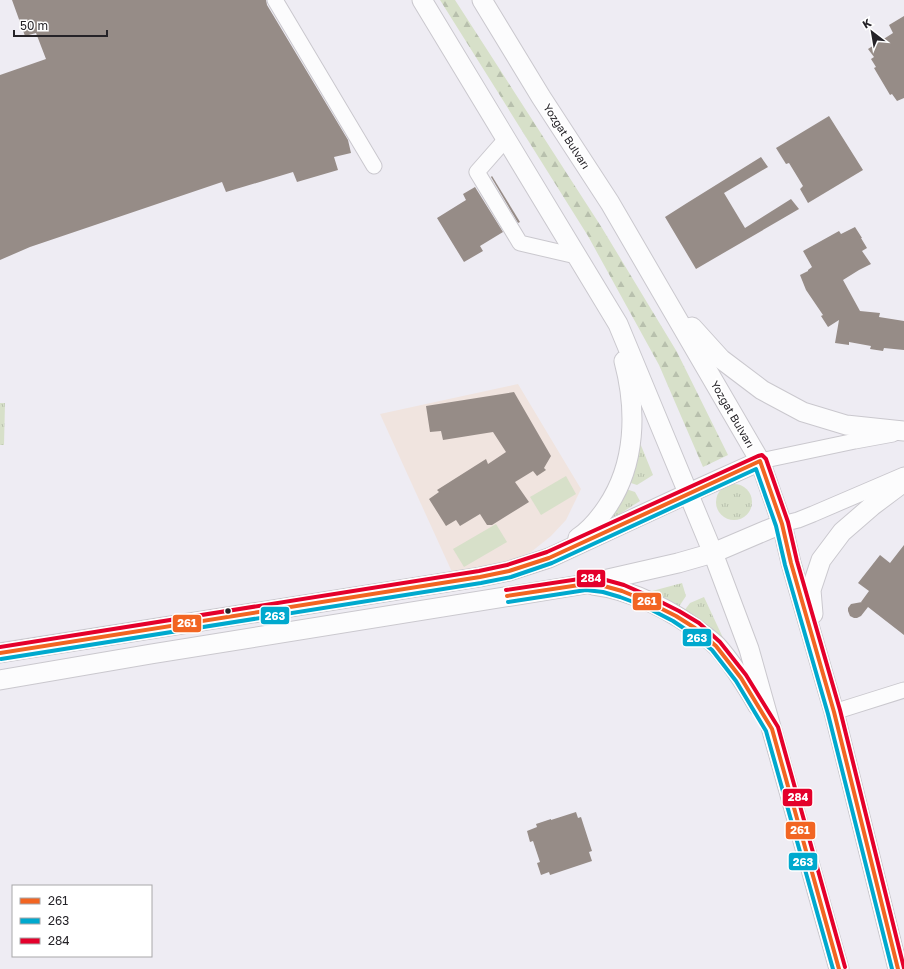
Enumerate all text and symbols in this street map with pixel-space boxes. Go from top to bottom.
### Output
scale bar [14,12,107,38]
north arrow [852,12,892,52]
text: K [860,15,873,31]
text: 50 m [20,18,48,33]
street label: Yozgat Bulvarı [541,101,593,171]
street label: Yozgat Bulvarı [709,378,757,450]
line badge: 284 [576,569,606,588]
text: 284 [581,571,601,584]
line badge: 261 [632,592,662,611]
text: 261 [637,594,657,607]
unlabelled marker [223,606,233,616]
line badge: 263 [260,606,290,625]
text: 263 [265,609,285,622]
line badge: 261 [172,614,202,633]
text: 261 [177,616,197,629]
line badge: 263 [682,628,712,647]
text: 263 [687,631,707,644]
line badge: 284 [782,788,813,807]
text: 284 [788,790,808,803]
line badge: 261 [785,821,816,840]
text: 261 [790,823,810,836]
line badge: 263 [788,852,818,871]
text: 263 [793,855,813,868]
legend [12,885,152,957]
text: 261 [48,893,68,908]
text: 263 [48,913,69,928]
text: 284 [48,933,70,948]

